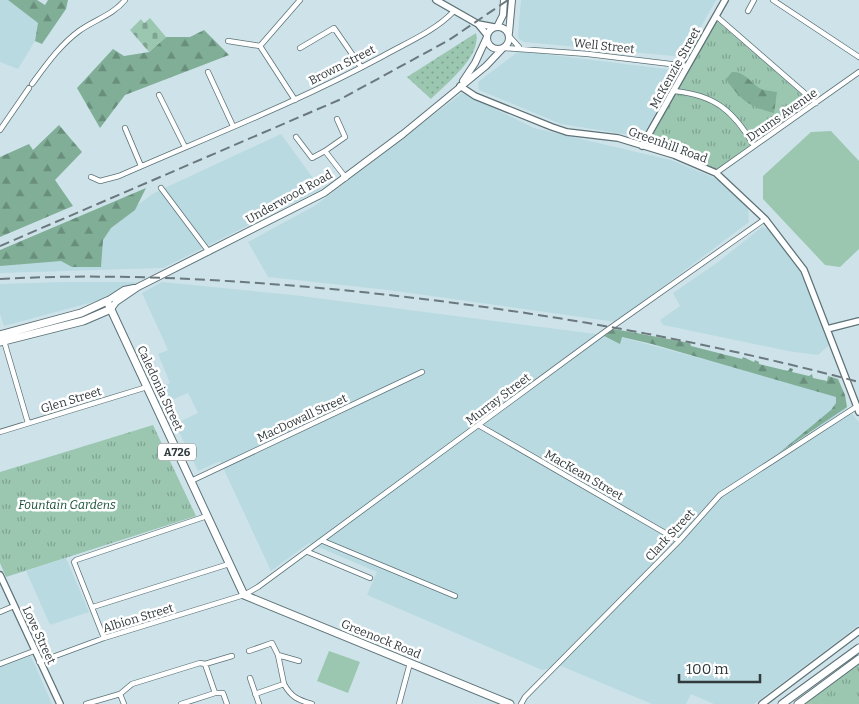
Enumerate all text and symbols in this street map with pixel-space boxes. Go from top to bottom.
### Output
street label: McKenzie Street [647,24,703,111]
street label: Well Street [573,36,636,56]
street label: Brown Street [306,42,378,88]
street label: Drums Avenue [744,85,820,145]
street label: Greenhill Road [627,124,709,166]
street label: Underwood Road [243,167,335,227]
street label: Caledonia Street [134,343,186,433]
street label: Murray Street [463,370,533,428]
street label: Glen Street [39,384,104,416]
street label: MacDowall Street [255,391,350,445]
road number: A726 [158,444,196,461]
street label: MacKean Street [542,447,626,503]
park label: Fountain Gardens [18,498,116,512]
street label: Clark Street [643,506,698,564]
street label: Albion Street [101,600,176,635]
street label: Love Street [20,604,59,667]
street label: Greenock Road [339,617,423,661]
scale bar [679,652,760,684]
text: 100 m [686,660,729,678]

